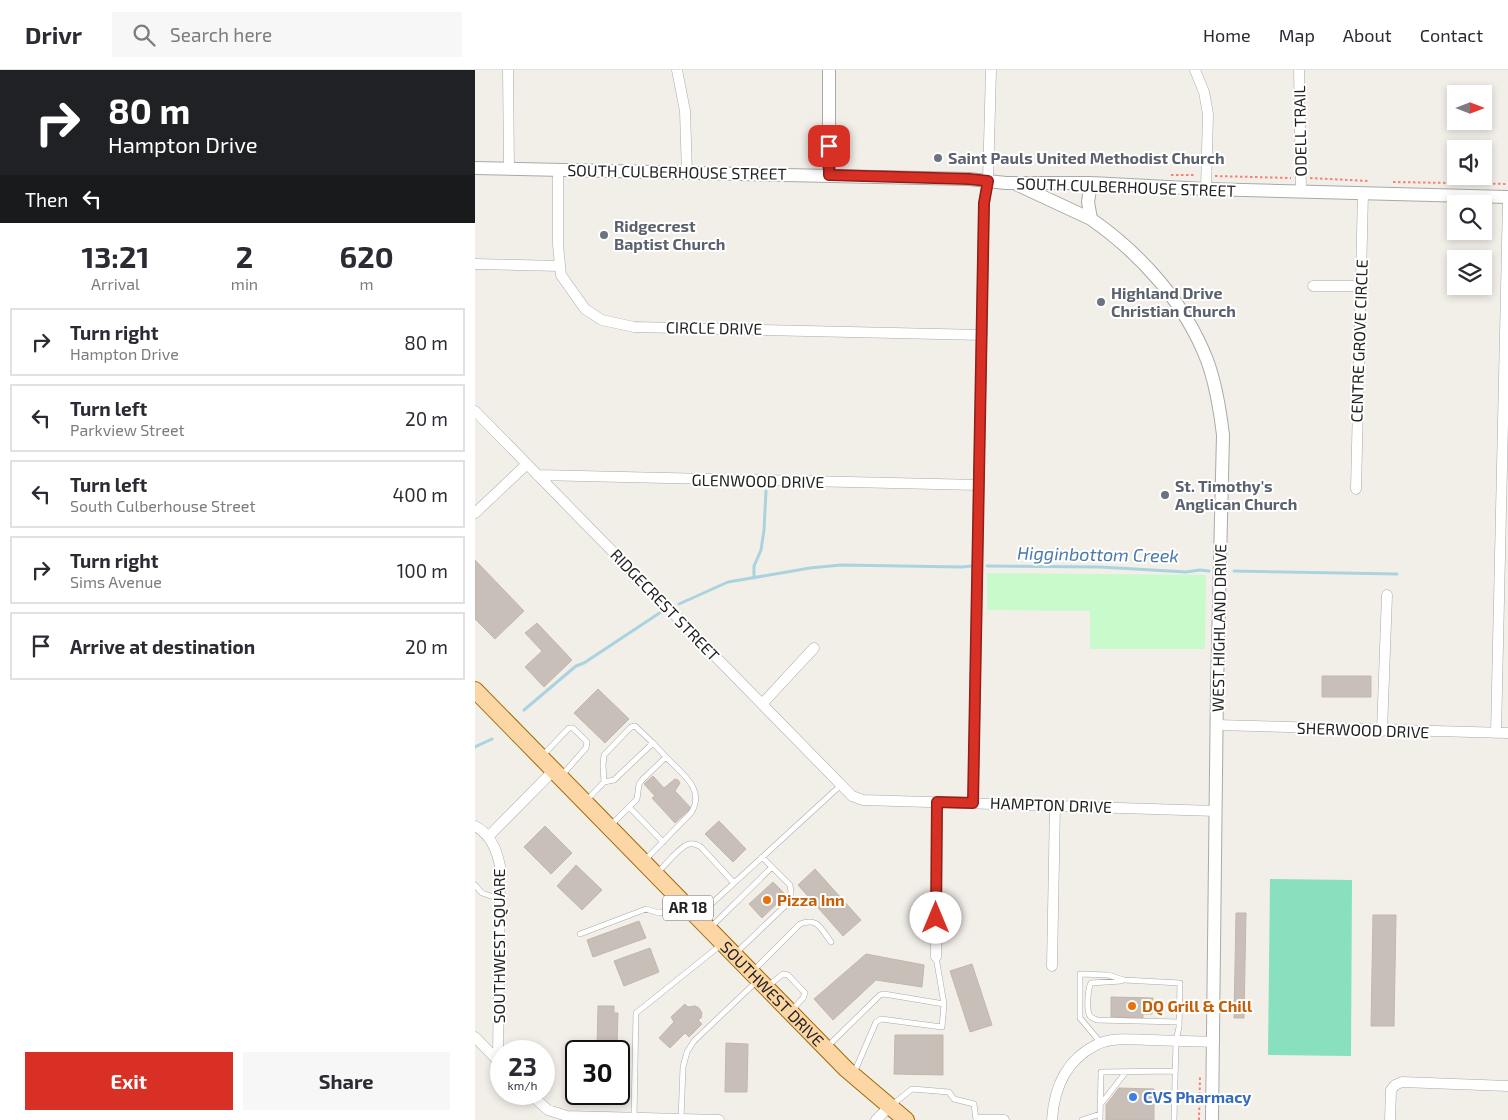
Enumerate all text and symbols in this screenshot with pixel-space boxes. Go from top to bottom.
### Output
search box [112,12,462,57]
text: Drivr [25,20,82,49]
icon: search [130,21,158,49]
text: Search here [170,23,272,46]
text: Home [1203,24,1251,46]
text: Map [1279,24,1315,46]
text: About [1343,24,1392,46]
text: Contact [1420,24,1483,46]
street label: ODELL TRAIL [1289,85,1310,177]
north arrow [1447,85,1493,130]
map controls [1447,85,1492,295]
text: 80 m [108,89,190,131]
icon: right [25,90,90,155]
pin [808,125,850,167]
text: Hampton Drive [108,131,258,157]
icon: arrive [815,132,843,160]
button: sound [1447,140,1492,185]
place label: Saint Pauls United Methodist Church [948,148,1225,167]
marker: Saint Pauls United Methodist Church [932,152,944,164]
street label: SOUTH CULBERHOUSE STREET [567,160,787,183]
street label: SOUTH CULBERHOUSE STREET [1016,173,1236,200]
icon: left [78,185,106,213]
text: Then [25,188,68,211]
button: search [1447,195,1492,240]
place label: Ridgecrest Baptist Church [614,216,725,253]
marker: Ridgecrest Baptist Church [598,229,610,241]
text: 13:21 [81,238,149,274]
text: 2 [236,238,253,274]
text: 620 [340,238,394,274]
button: layers [1447,250,1492,295]
street label: CENTRE GROVE CIRCLE [1346,259,1371,423]
text: Arrival [91,274,140,293]
text: min [231,274,258,293]
text: m [360,274,374,293]
place label: Highland Drive Christian Church [1111,283,1236,320]
marker: Highland Drive Christian Church [1095,296,1107,308]
street label: CIRCLE DRIVE [666,317,762,338]
text: Turn right [70,321,158,344]
icon: right [27,328,55,356]
text: 80 m [404,331,448,354]
text: Hampton Drive [70,344,179,363]
text: Turn left [70,397,147,420]
icon: left [27,404,55,432]
text: 20 m [405,407,448,430]
text: Parkview Street [70,420,185,439]
street label: GLENWOOD DRIVE [692,470,825,491]
text: Turn left [70,473,147,496]
place label: St. Timothy's Anglican Church [1175,476,1297,513]
icon: left [27,480,55,508]
text: 400 m [393,483,448,506]
marker: St. Timothy's Anglican Church [1159,489,1171,501]
text: South Culberhouse Street [70,496,256,515]
water label: Higginbottom Creek [1017,542,1179,566]
street label: WEST HIGHLAND DRIVE [1208,544,1229,712]
street label: RIDGECREST STREET [607,545,724,665]
text: Turn right [70,549,158,572]
icon: right [27,556,55,584]
text: 100 m [397,559,448,582]
text: Sims Avenue [70,572,162,591]
icon: arrive [27,632,55,660]
text: Arrive at destination [70,635,255,658]
text: 20 m [405,635,448,658]
street label: SHERWOOD DRIVE [1296,718,1430,741]
street label: HAMPTON DRIVE [990,793,1112,816]
street label: SOUTHWEST SQUARE [489,868,509,1023]
place label: Pizza Inn [777,890,845,909]
position arrow [909,891,961,943]
marker: Pizza Inn [761,894,773,906]
road number: AR 18 [663,896,713,920]
street label: SOUTHWEST DRIVE [717,937,828,1050]
place label: DQ Grill & Chill [1142,996,1253,1016]
marker: DQ Grill & Chill [1126,1000,1138,1012]
speed limit sign: 30 [565,1040,630,1105]
text: 23 [508,1051,537,1081]
button: Exit [25,1052,233,1110]
button: Share [243,1052,450,1110]
text: km/h [508,1078,537,1092]
place label: CVS Pharmacy [1143,1087,1251,1107]
marker: CVS Pharmacy [1127,1091,1139,1103]

